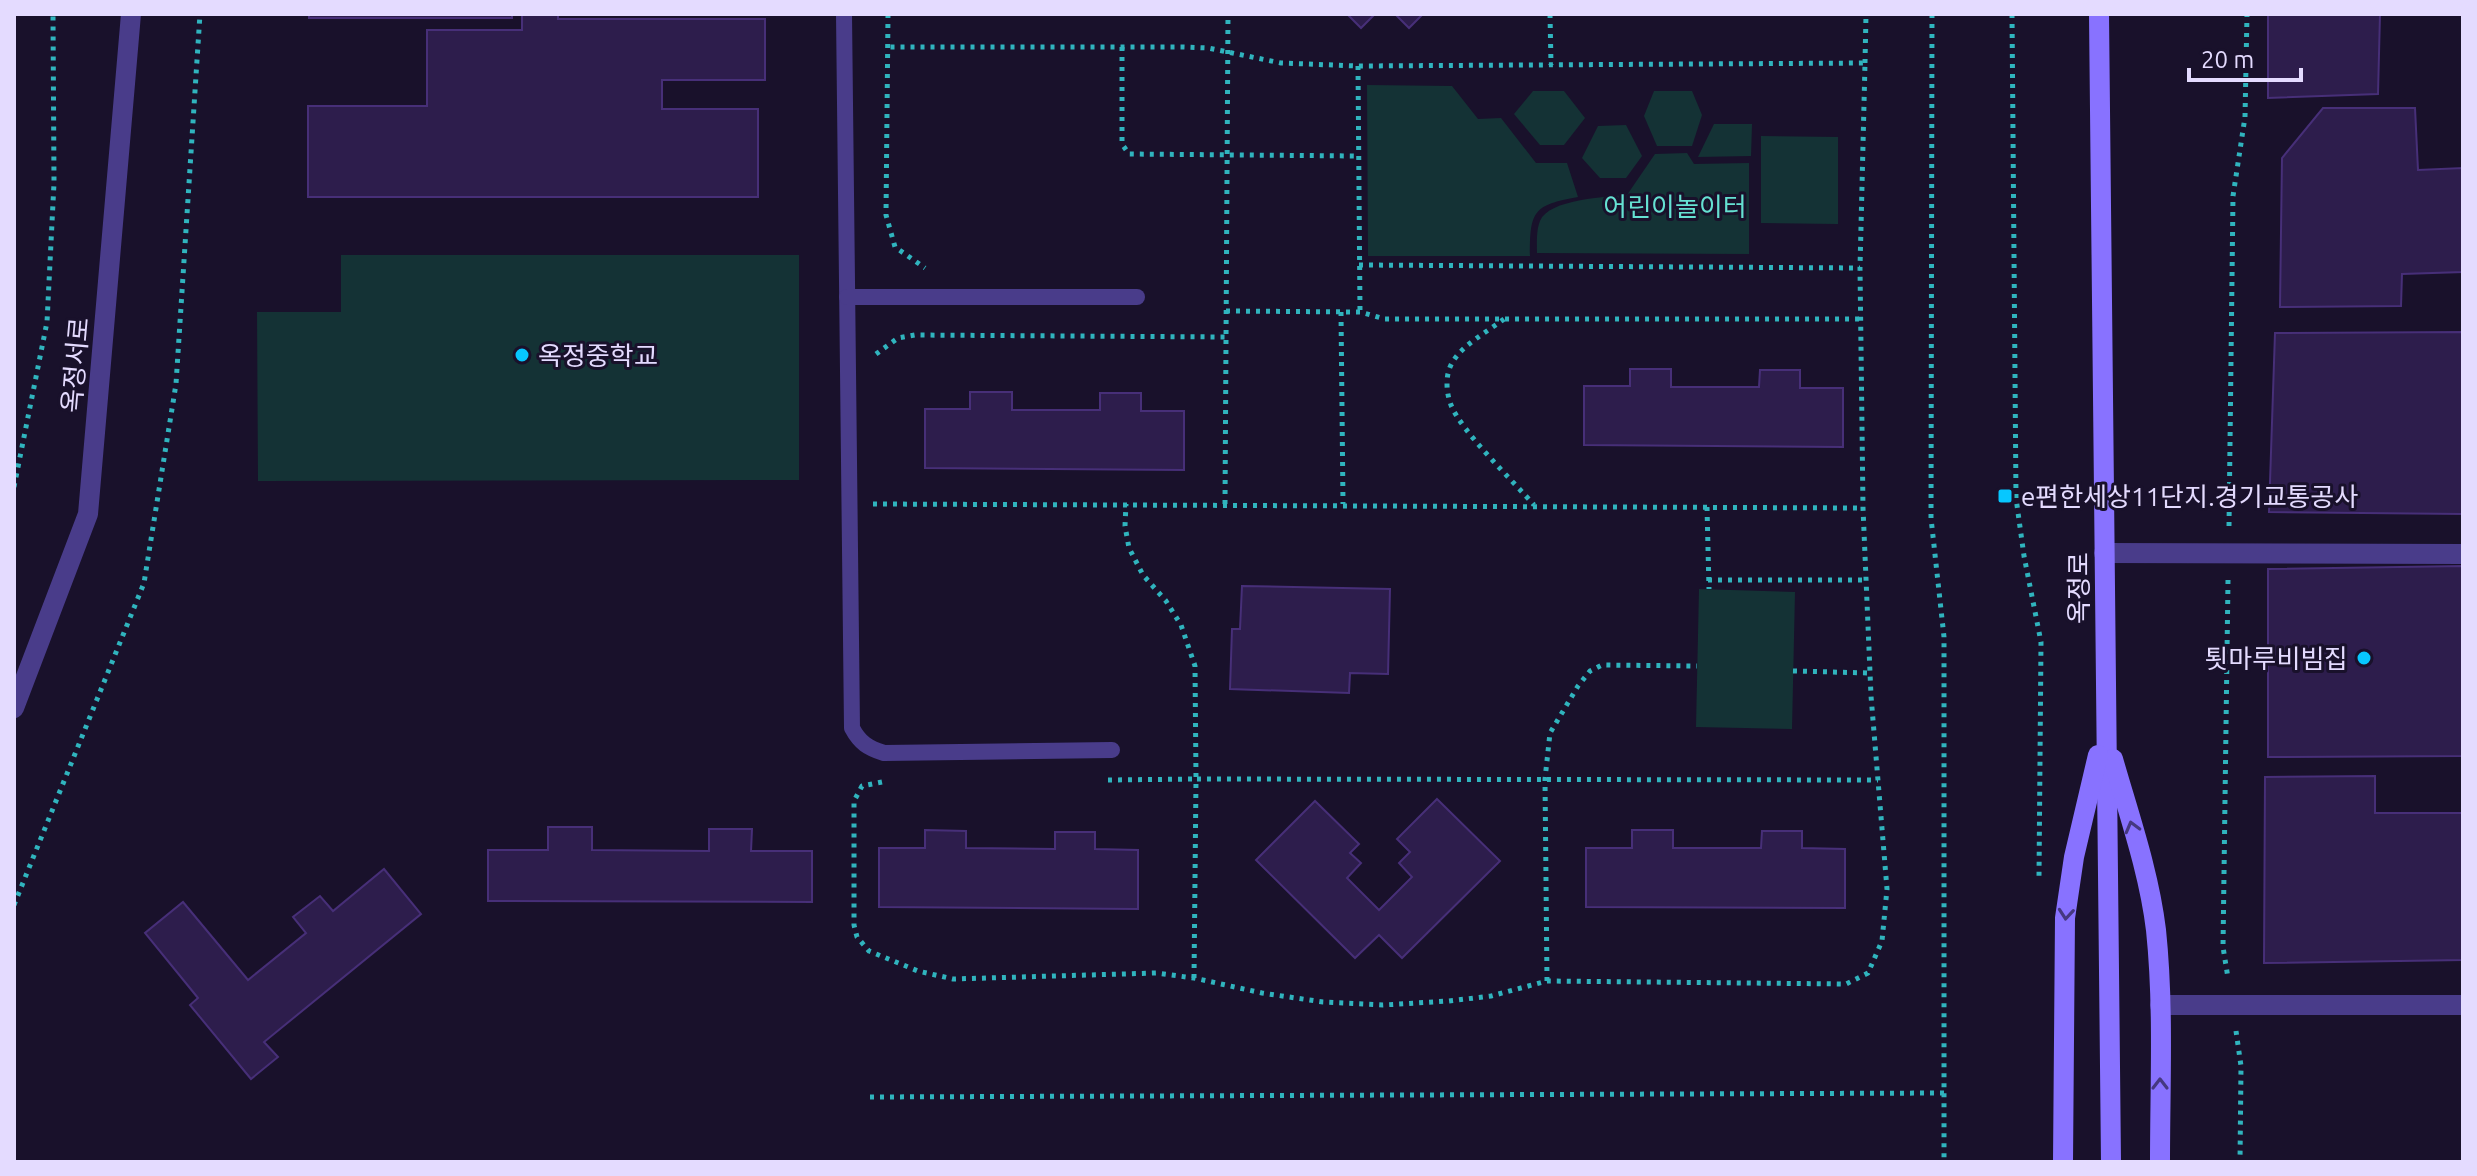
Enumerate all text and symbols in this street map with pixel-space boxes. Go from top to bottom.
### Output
scale bar [2189,32,2301,82]
text: 20 m [2201,46,2254,73]
park label: 어린이놀이터 [1603,192,1747,221]
street label: 옥정서로 [56,316,94,414]
place label: 옥정중학교 [538,341,658,370]
marker: 옥정중학교 [513,346,531,364]
place label: e편한세상11단지.경기교통공사 [2021,482,2358,511]
marker: e편한세상11단지.경기교통공사 [1996,487,2014,505]
street label: 옥정로 [2064,552,2093,624]
place label: 툇마루비빔집 [2204,644,2348,673]
marker: 툇마루비빔집 [2355,649,2373,667]
one-way arrow [2125,820,2141,834]
one-way arrow [2058,908,2075,921]
one-way arrow [2151,1077,2169,1090]

